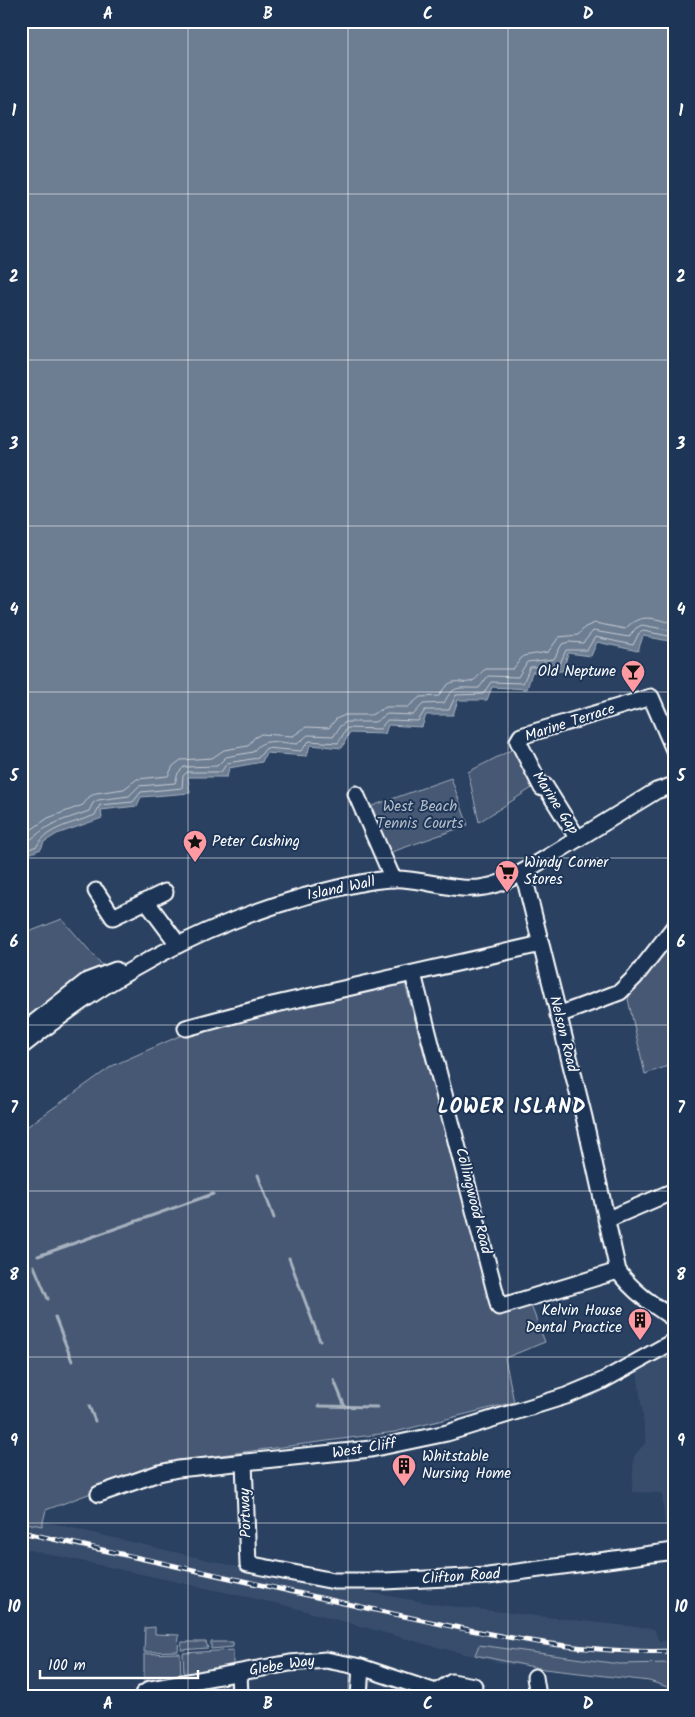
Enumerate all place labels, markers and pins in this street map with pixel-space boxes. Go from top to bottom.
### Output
bar icon: Old Neptune [620,659,646,693]
place label: Old Neptune [538,660,616,684]
place icon: Peter Cushing [182,829,208,863]
place label: Peter Cushing [212,830,300,854]
place label: Windy Corner Stores [524,851,609,892]
supermarket icon: Windy Corner Stores [494,859,520,893]
place label: Kelvin House Dental Practice [525,1299,622,1340]
building icon: Kelvin House Dental Practice [627,1307,653,1341]
place label: Whitstable Nursing Home [422,1445,511,1486]
building icon: Whitstable Nursing Home [391,1453,417,1487]

